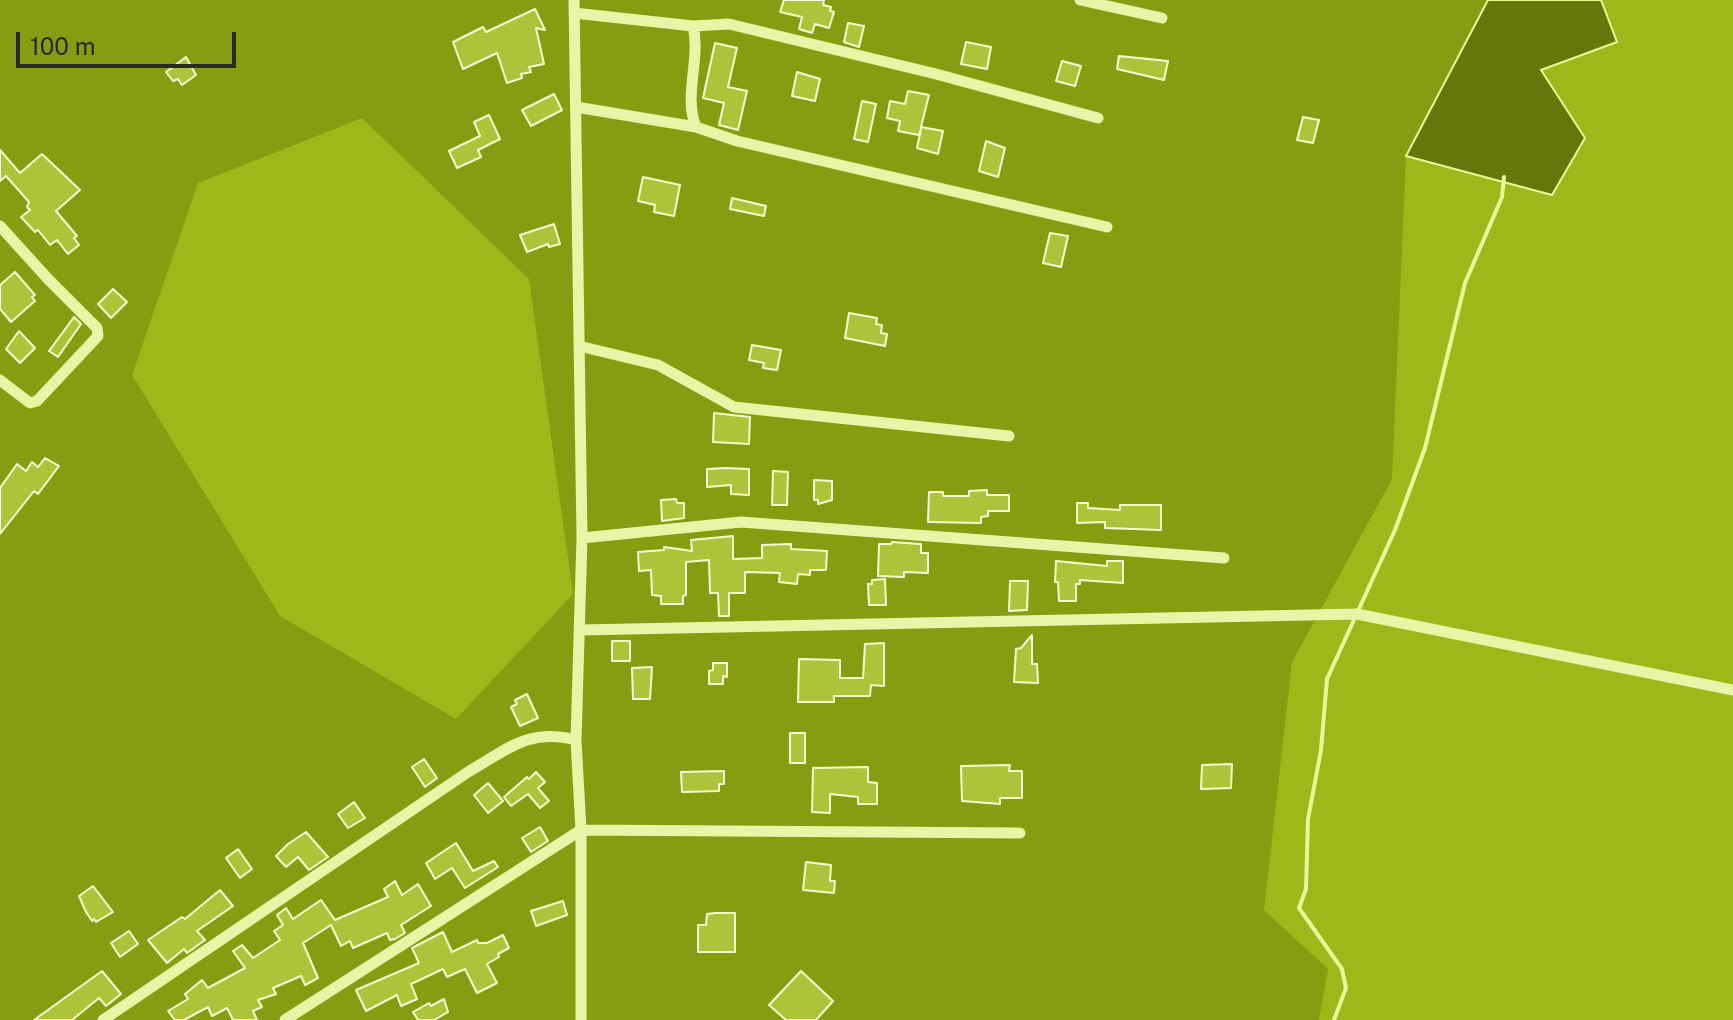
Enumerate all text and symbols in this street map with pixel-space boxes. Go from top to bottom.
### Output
scale bar [20,16,240,66]
text: 100 m [30,32,96,60]

